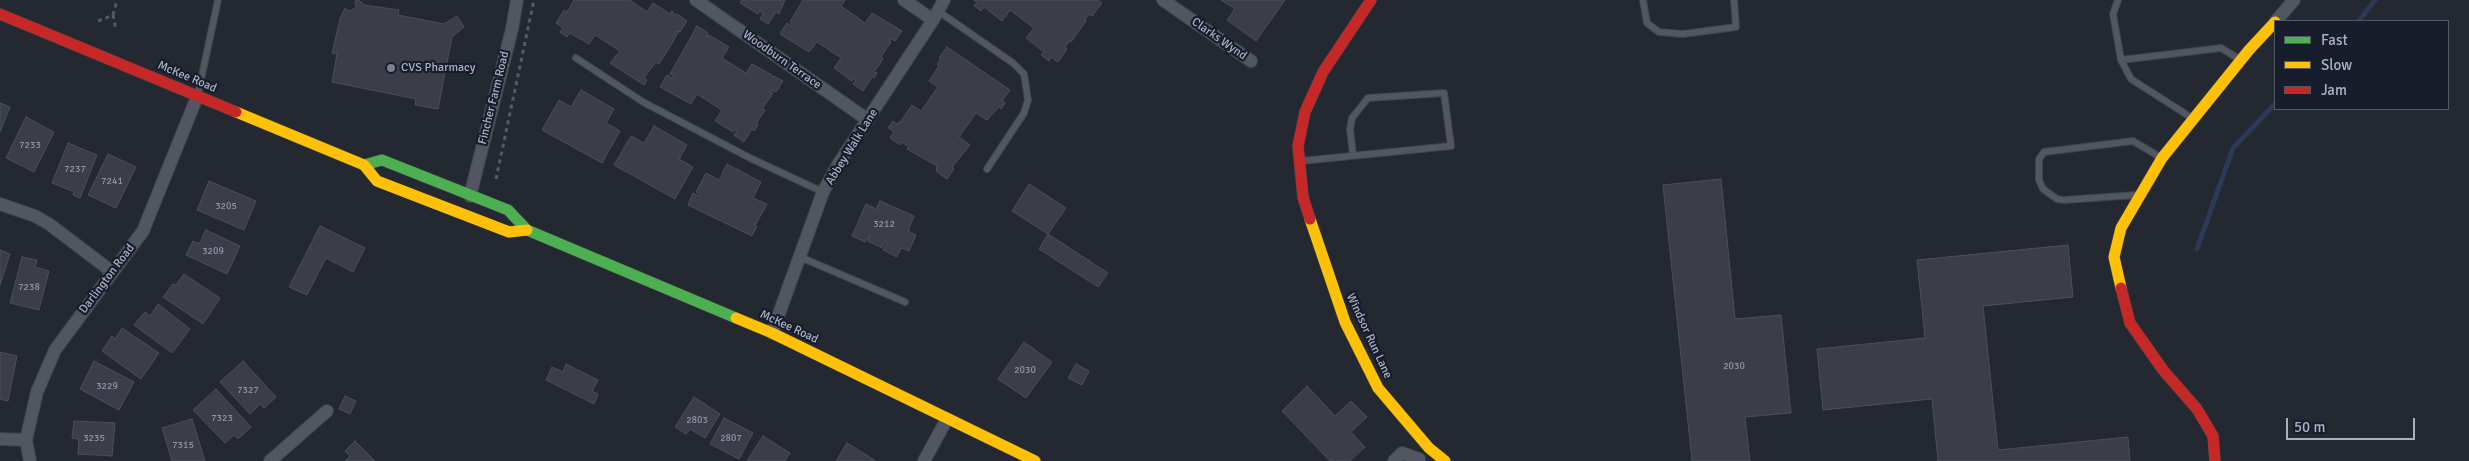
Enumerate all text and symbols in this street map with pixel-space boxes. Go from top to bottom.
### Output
street label: Clarks Wynd [1189,15,1249,63]
legend [2274,20,2449,110]
street label: Woodburn Terrace [740,28,824,92]
text: Fast [2321,31,2348,49]
street label: Fincher Farm Road [475,50,513,146]
text: Slow [2321,56,2352,74]
street label: McKee Road [155,58,219,96]
place label: CVS Pharmacy [401,61,475,75]
marker: CVS Pharmacy [385,62,397,74]
text: Jam [2321,81,2347,99]
street label: Abbey Walk Lane [823,106,881,188]
house number: 7233 [19,139,41,151]
house number: 7237 [64,163,86,175]
house number: 7241 [101,175,123,187]
house number: 3205 [215,200,237,212]
house number: 3212 [873,218,895,230]
street label: Darlington Road [76,242,138,316]
house number: 3209 [202,245,224,257]
house number: 7238 [18,281,40,293]
street label: Windsor Run Lane [1343,291,1395,381]
street label: McKee Road [758,307,820,347]
house number: 2030 [1723,360,1745,372]
house number: 2030 [1014,364,1036,376]
house number: 3229 [96,380,118,392]
house number: 7327 [237,384,259,396]
scale bar [2289,408,2418,440]
house number: 7323 [211,412,233,424]
house number: 2803 [686,414,708,426]
text: 50 m [2294,418,2325,436]
house number: 3235 [83,432,105,444]
house number: 2807 [720,432,742,444]
house number: 7315 [172,439,194,451]

